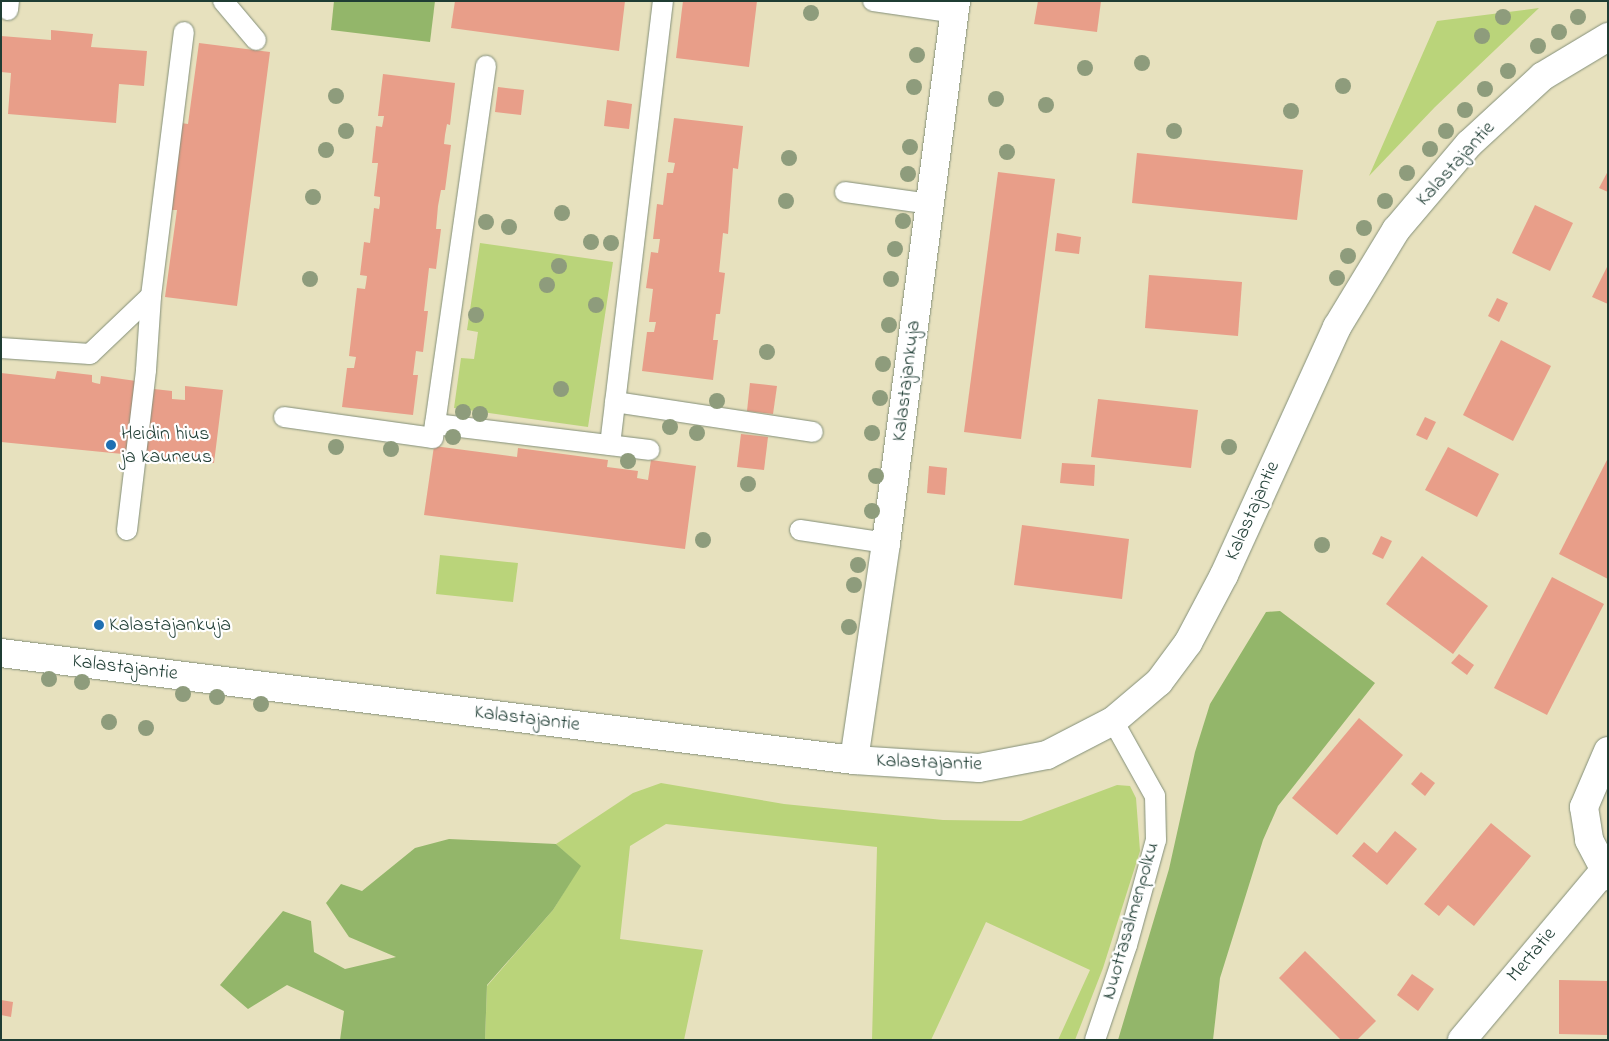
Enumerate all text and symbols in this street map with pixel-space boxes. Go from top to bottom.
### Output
street label: Kalastajantie [1412,116,1500,212]
street label: Kalastajankuja [888,319,926,443]
place label: Heidin hius ja kauneus [121,422,212,469]
marker: Heidin hius ja kauneus [105,439,117,451]
street label: Kalastajantie [1220,458,1286,564]
place label: Kalastajankuja [109,613,231,637]
marker: Kalastajankuja [93,619,105,631]
street label: Kalastajantie [71,650,179,686]
street label: Kalastajantie [473,701,581,737]
street label: Kalastajantie [875,749,983,777]
street label: Nuottasalmenpolku [1097,840,1165,1002]
street label: Mertatie [1502,923,1562,987]

